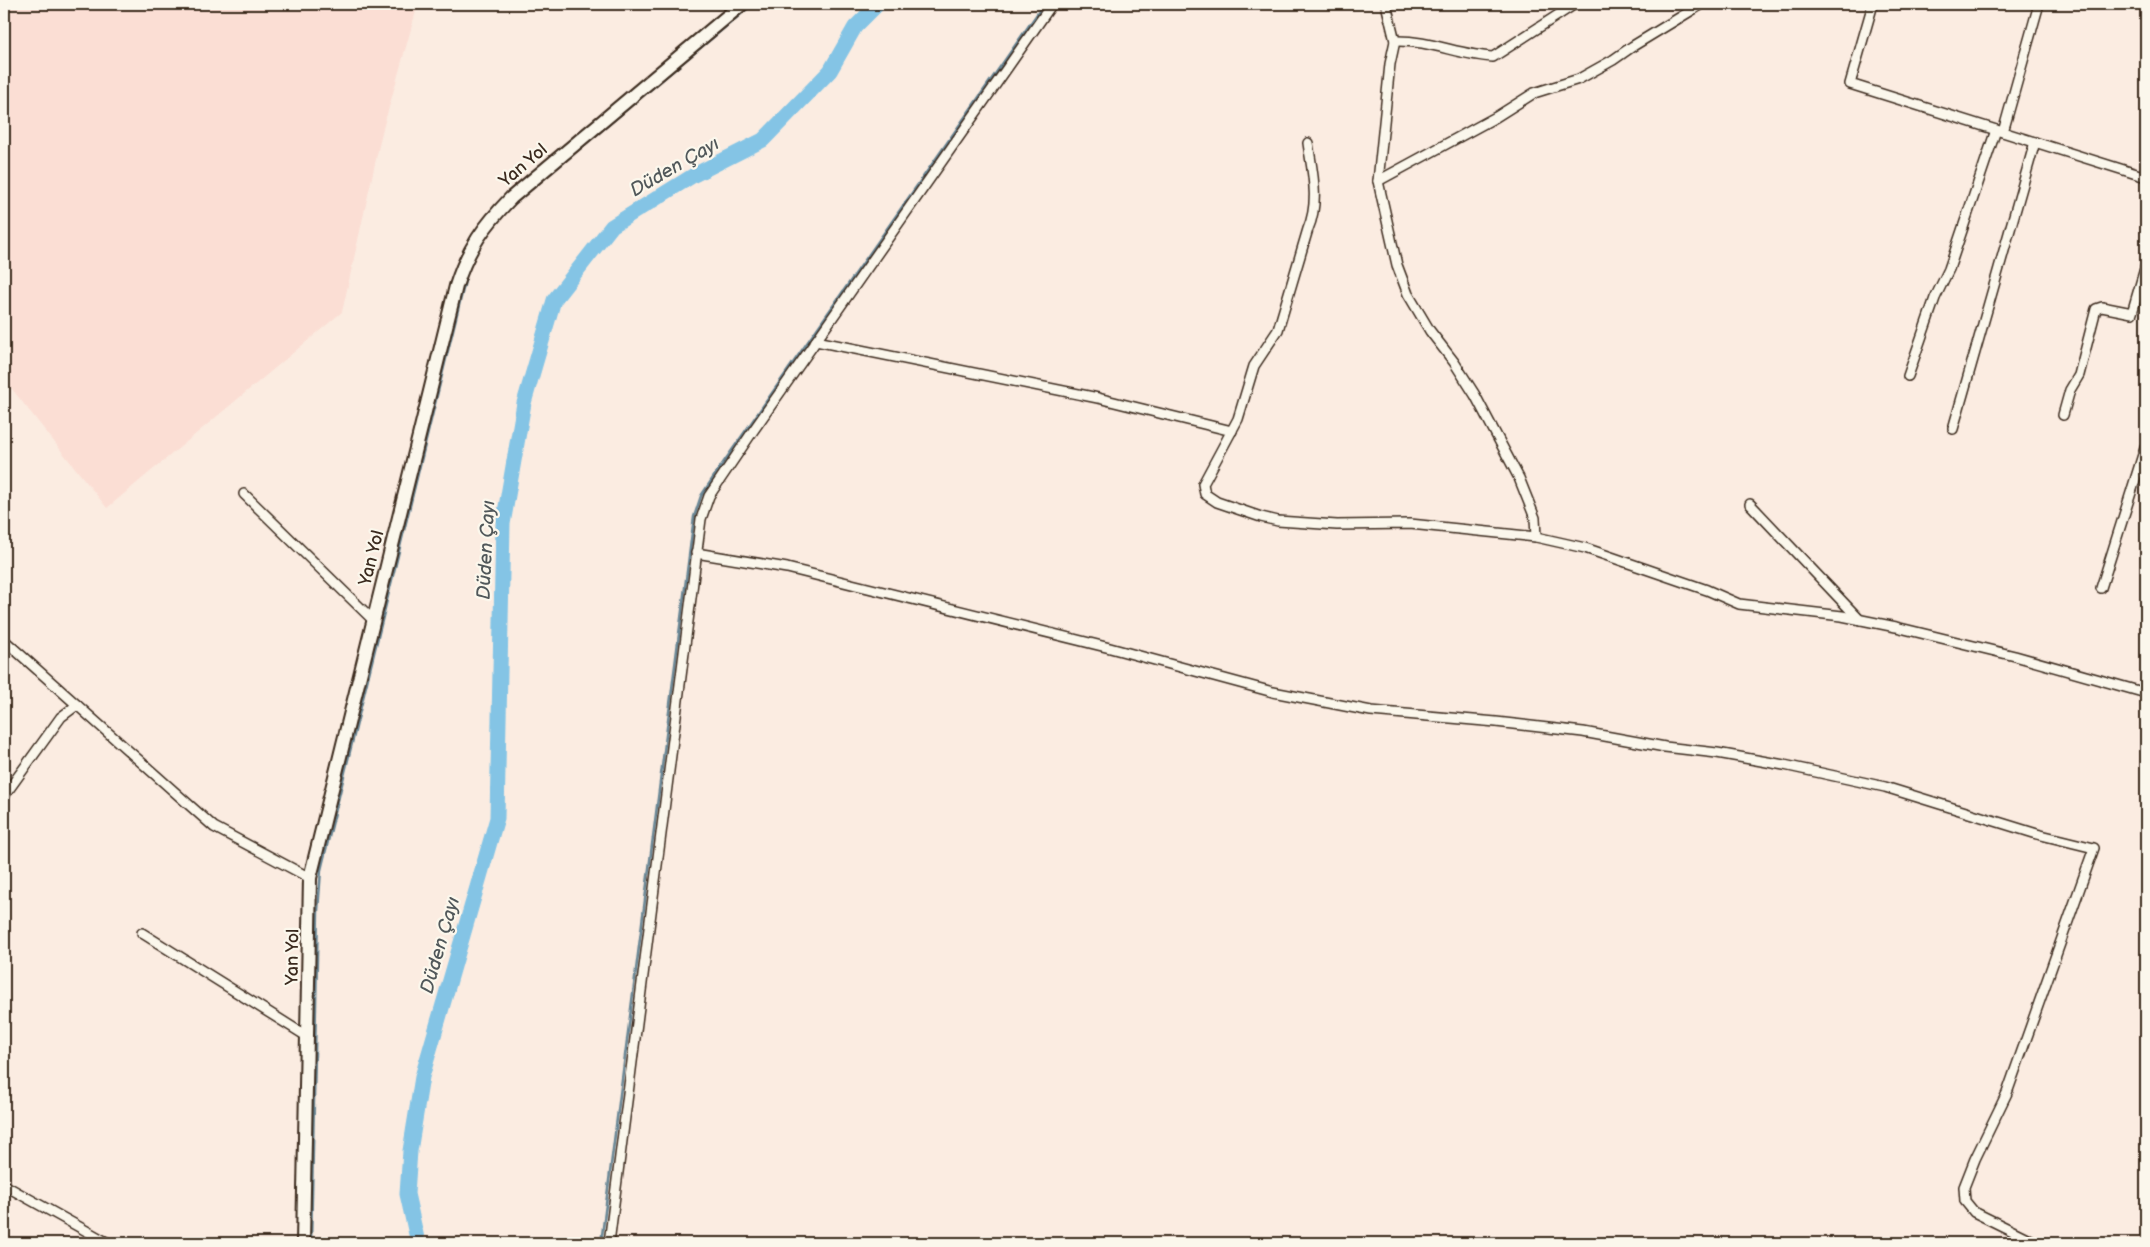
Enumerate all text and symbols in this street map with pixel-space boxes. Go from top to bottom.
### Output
water label: Düden Çayı [626,132,724,202]
street label: Yan Yol [494,139,552,192]
water label: Düden Çayı [472,499,501,600]
street label: Yan Yol [354,528,388,589]
water label: Düden Çayı [416,894,465,996]
street label: Yan Yol [281,929,303,986]

